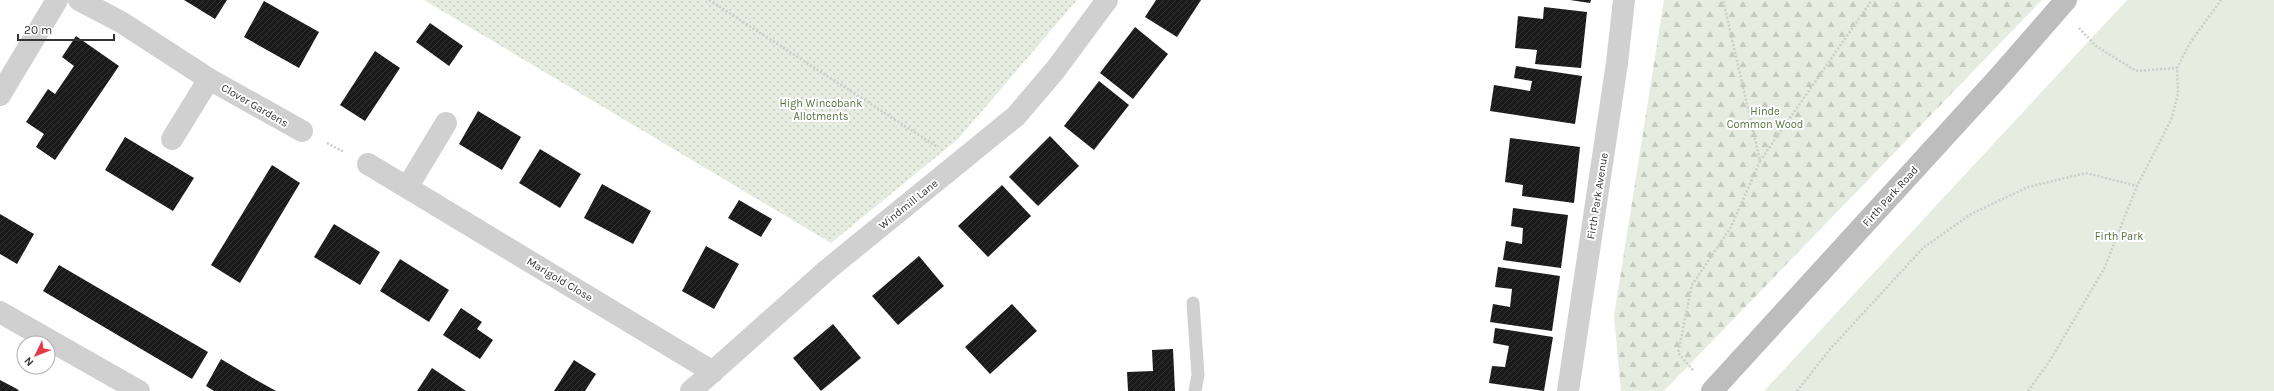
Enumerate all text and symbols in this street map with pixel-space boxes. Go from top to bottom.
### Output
scale bar [18,16,114,42]
text: 20 m [24,23,52,37]
street label: Clover Gardens [219,81,291,130]
park label: High Wincobank Allotments [780,97,862,123]
park label: Hinde Common Wood [1727,105,1803,131]
street label: Firth Park Avenue [1584,151,1611,240]
street label: Firth Park Road [1860,163,1921,229]
street label: Windmill Lane [876,176,941,232]
park label: Firth Park [2095,230,2143,243]
street label: Marigold Close [525,255,595,304]
north arrow [16,335,56,375]
text: N [22,354,36,369]

